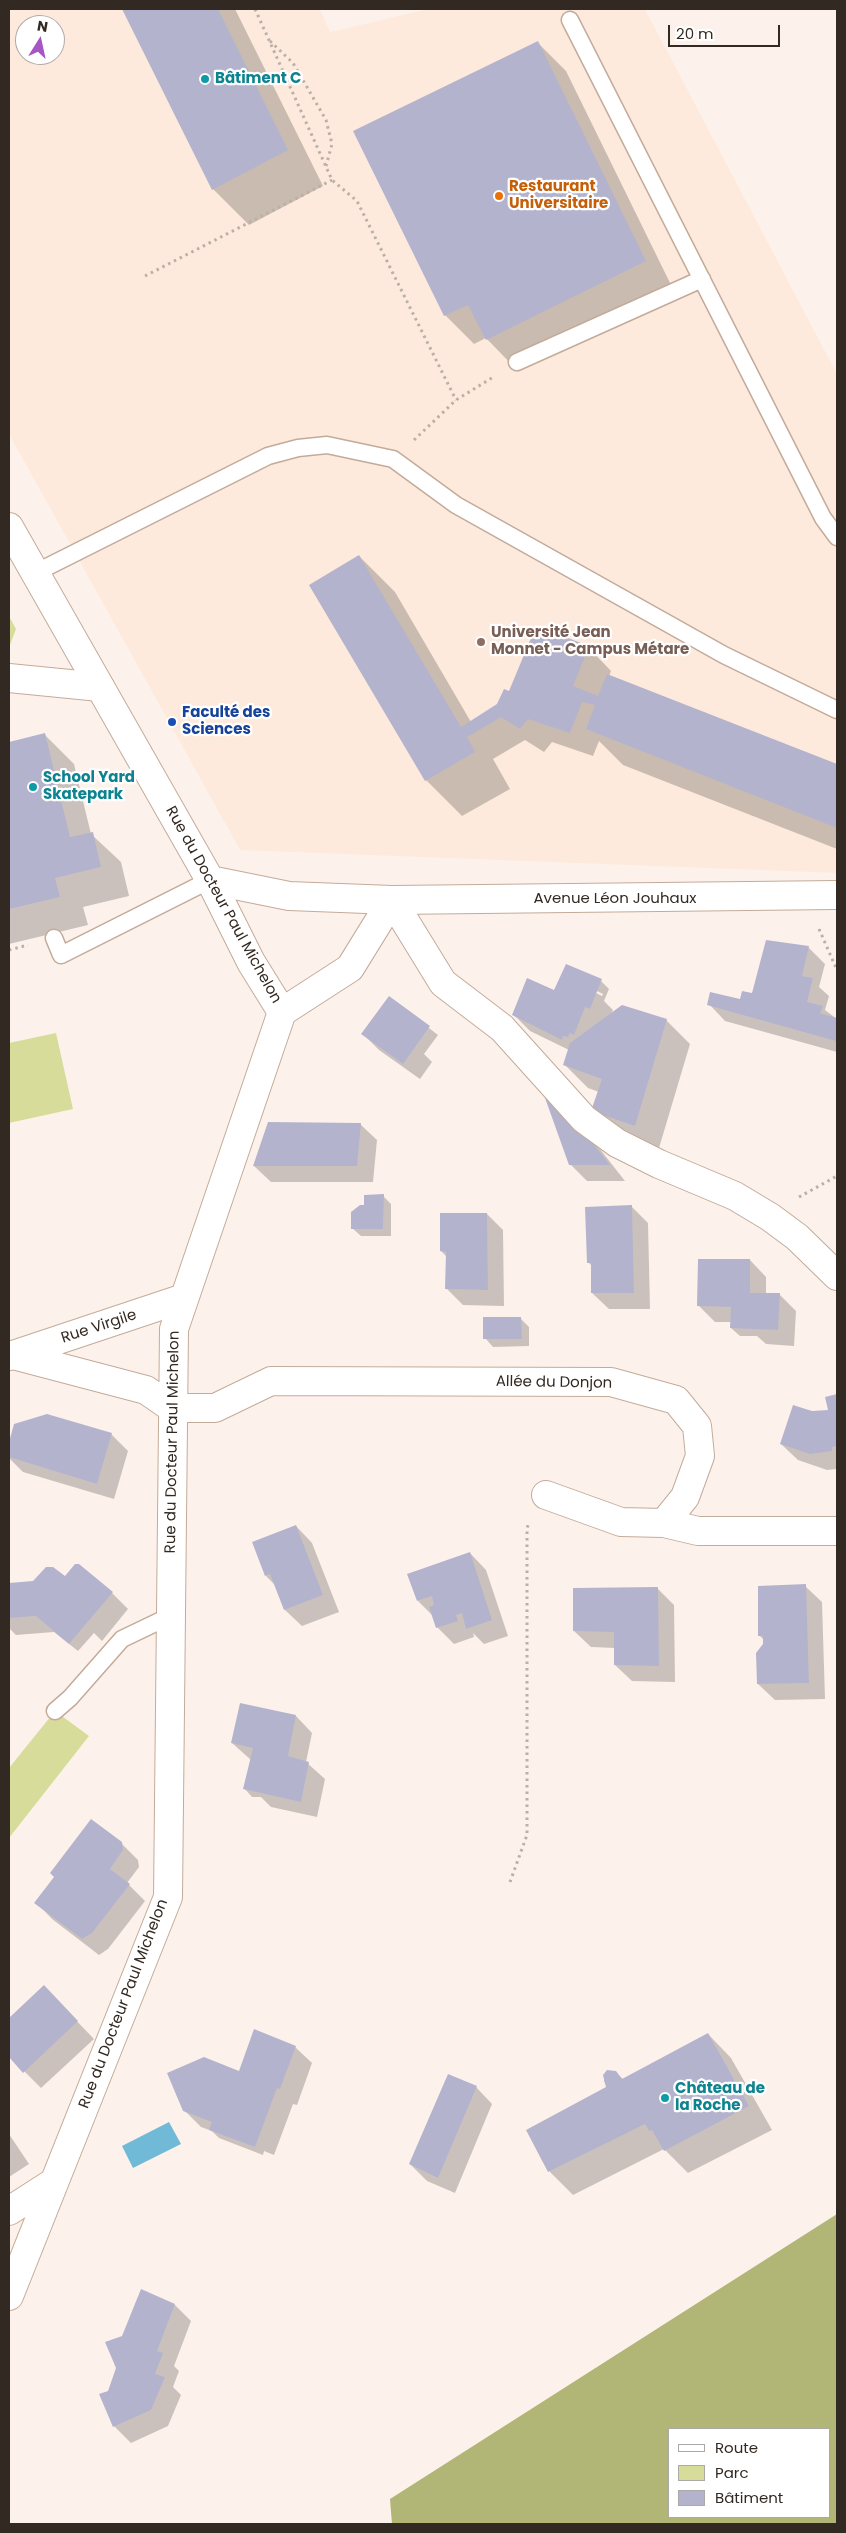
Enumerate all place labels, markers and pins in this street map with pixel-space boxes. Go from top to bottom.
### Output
place label: Bâtiment C [215,70,302,88]
marker: Bâtiment C [199,73,211,85]
place label: Restaurant Universitaire [509,178,608,213]
marker: Restaurant Universitaire [493,190,505,202]
place label: Université Jean Monnet - Campus Métare [491,624,689,659]
marker: Université Jean Monnet - Campus Métare [475,636,487,648]
place label: Faculté des Sciences [182,704,270,739]
marker: Faculté des Sciences [166,716,178,728]
place label: School Yard Skatepark [43,769,135,804]
marker: School Yard Skatepark [27,781,39,793]
place label: Château de la Roche [675,2080,765,2115]
marker: Château de la Roche [659,2092,671,2104]

